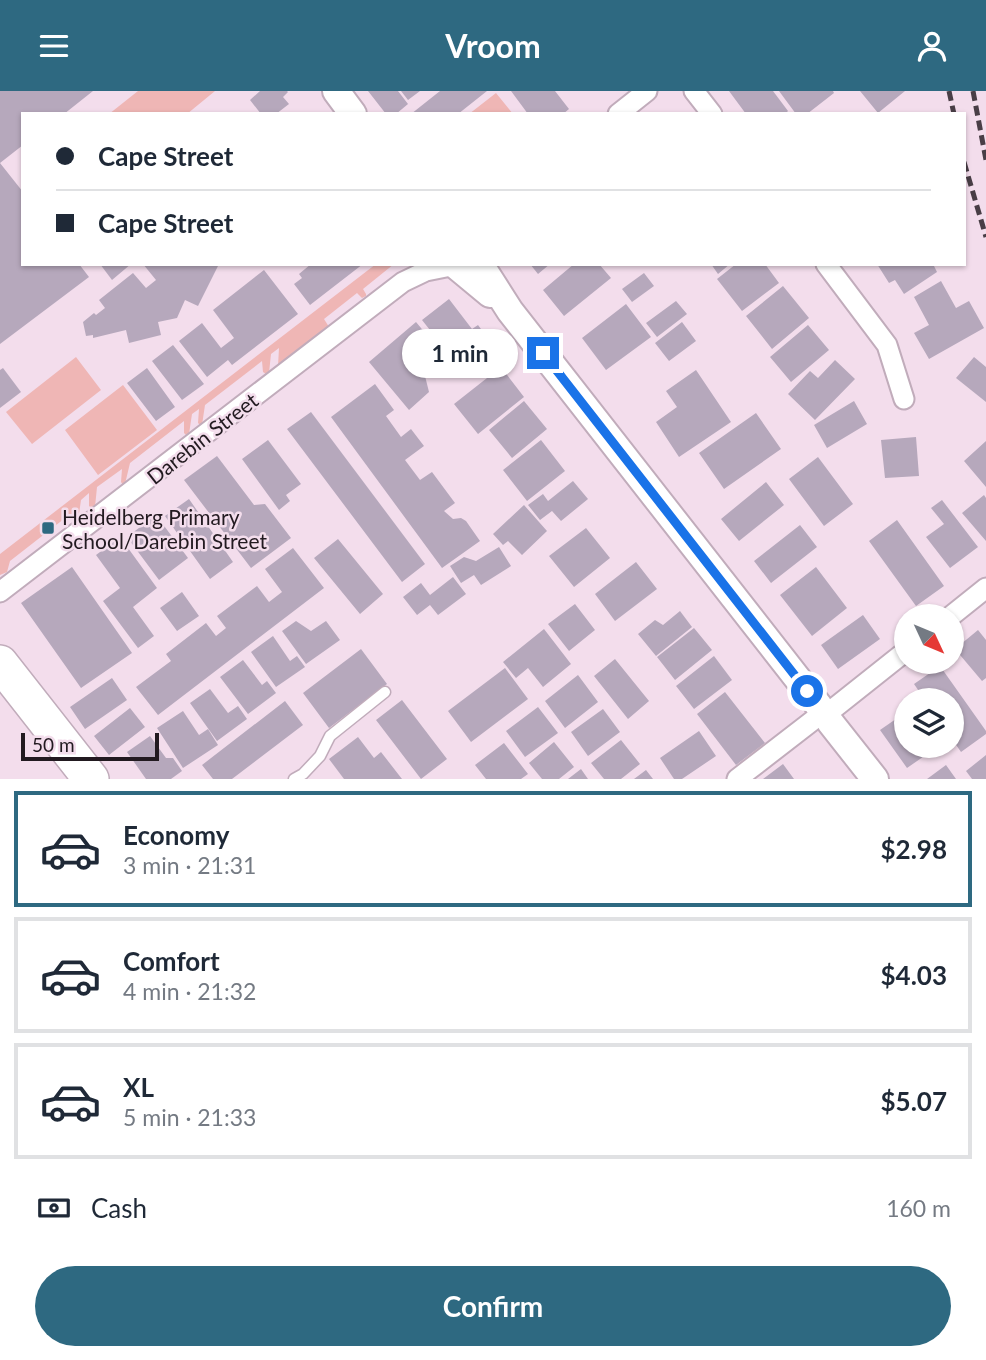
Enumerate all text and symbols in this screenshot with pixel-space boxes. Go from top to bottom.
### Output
text: Vroom [445,26,541,65]
icon: menu [35,27,73,65]
icon: person [913,27,951,65]
text: Cape Street [98,140,233,172]
text: Cape Street [98,207,233,239]
callout: 1 min [403,329,518,377]
route end [527,337,559,369]
text: 1 min [431,339,489,367]
street label: Darebin Street [142,387,263,489]
place label: Heidelberg Primary School/Darebin Street [62,504,267,553]
marker: Heidelberg Primary School/Darebin Street [40,520,56,536]
north arrow [894,604,964,674]
map controls [894,604,964,758]
route start [791,675,823,707]
button: layers [894,688,964,758]
scale bar [21,730,159,762]
text: 50 m [32,733,75,756]
icon: car [39,818,102,881]
text: Economy [123,819,229,851]
text: $2.98 [881,833,947,865]
text: 3 min · 21:31 [123,851,256,879]
icon: car [39,944,102,1007]
text: Comfort [123,945,220,977]
text: $4.03 [881,959,947,991]
text: 4 min · 21:32 [123,977,256,1005]
icon: car [39,1070,102,1133]
text: XL [123,1071,154,1103]
text: $5.07 [881,1085,947,1117]
text: 5 min · 21:33 [123,1103,256,1131]
icon: cash [35,1189,73,1227]
text: Cash [91,1192,147,1224]
text: 160 m [886,1194,951,1222]
button: Confirm [35,1266,951,1346]

